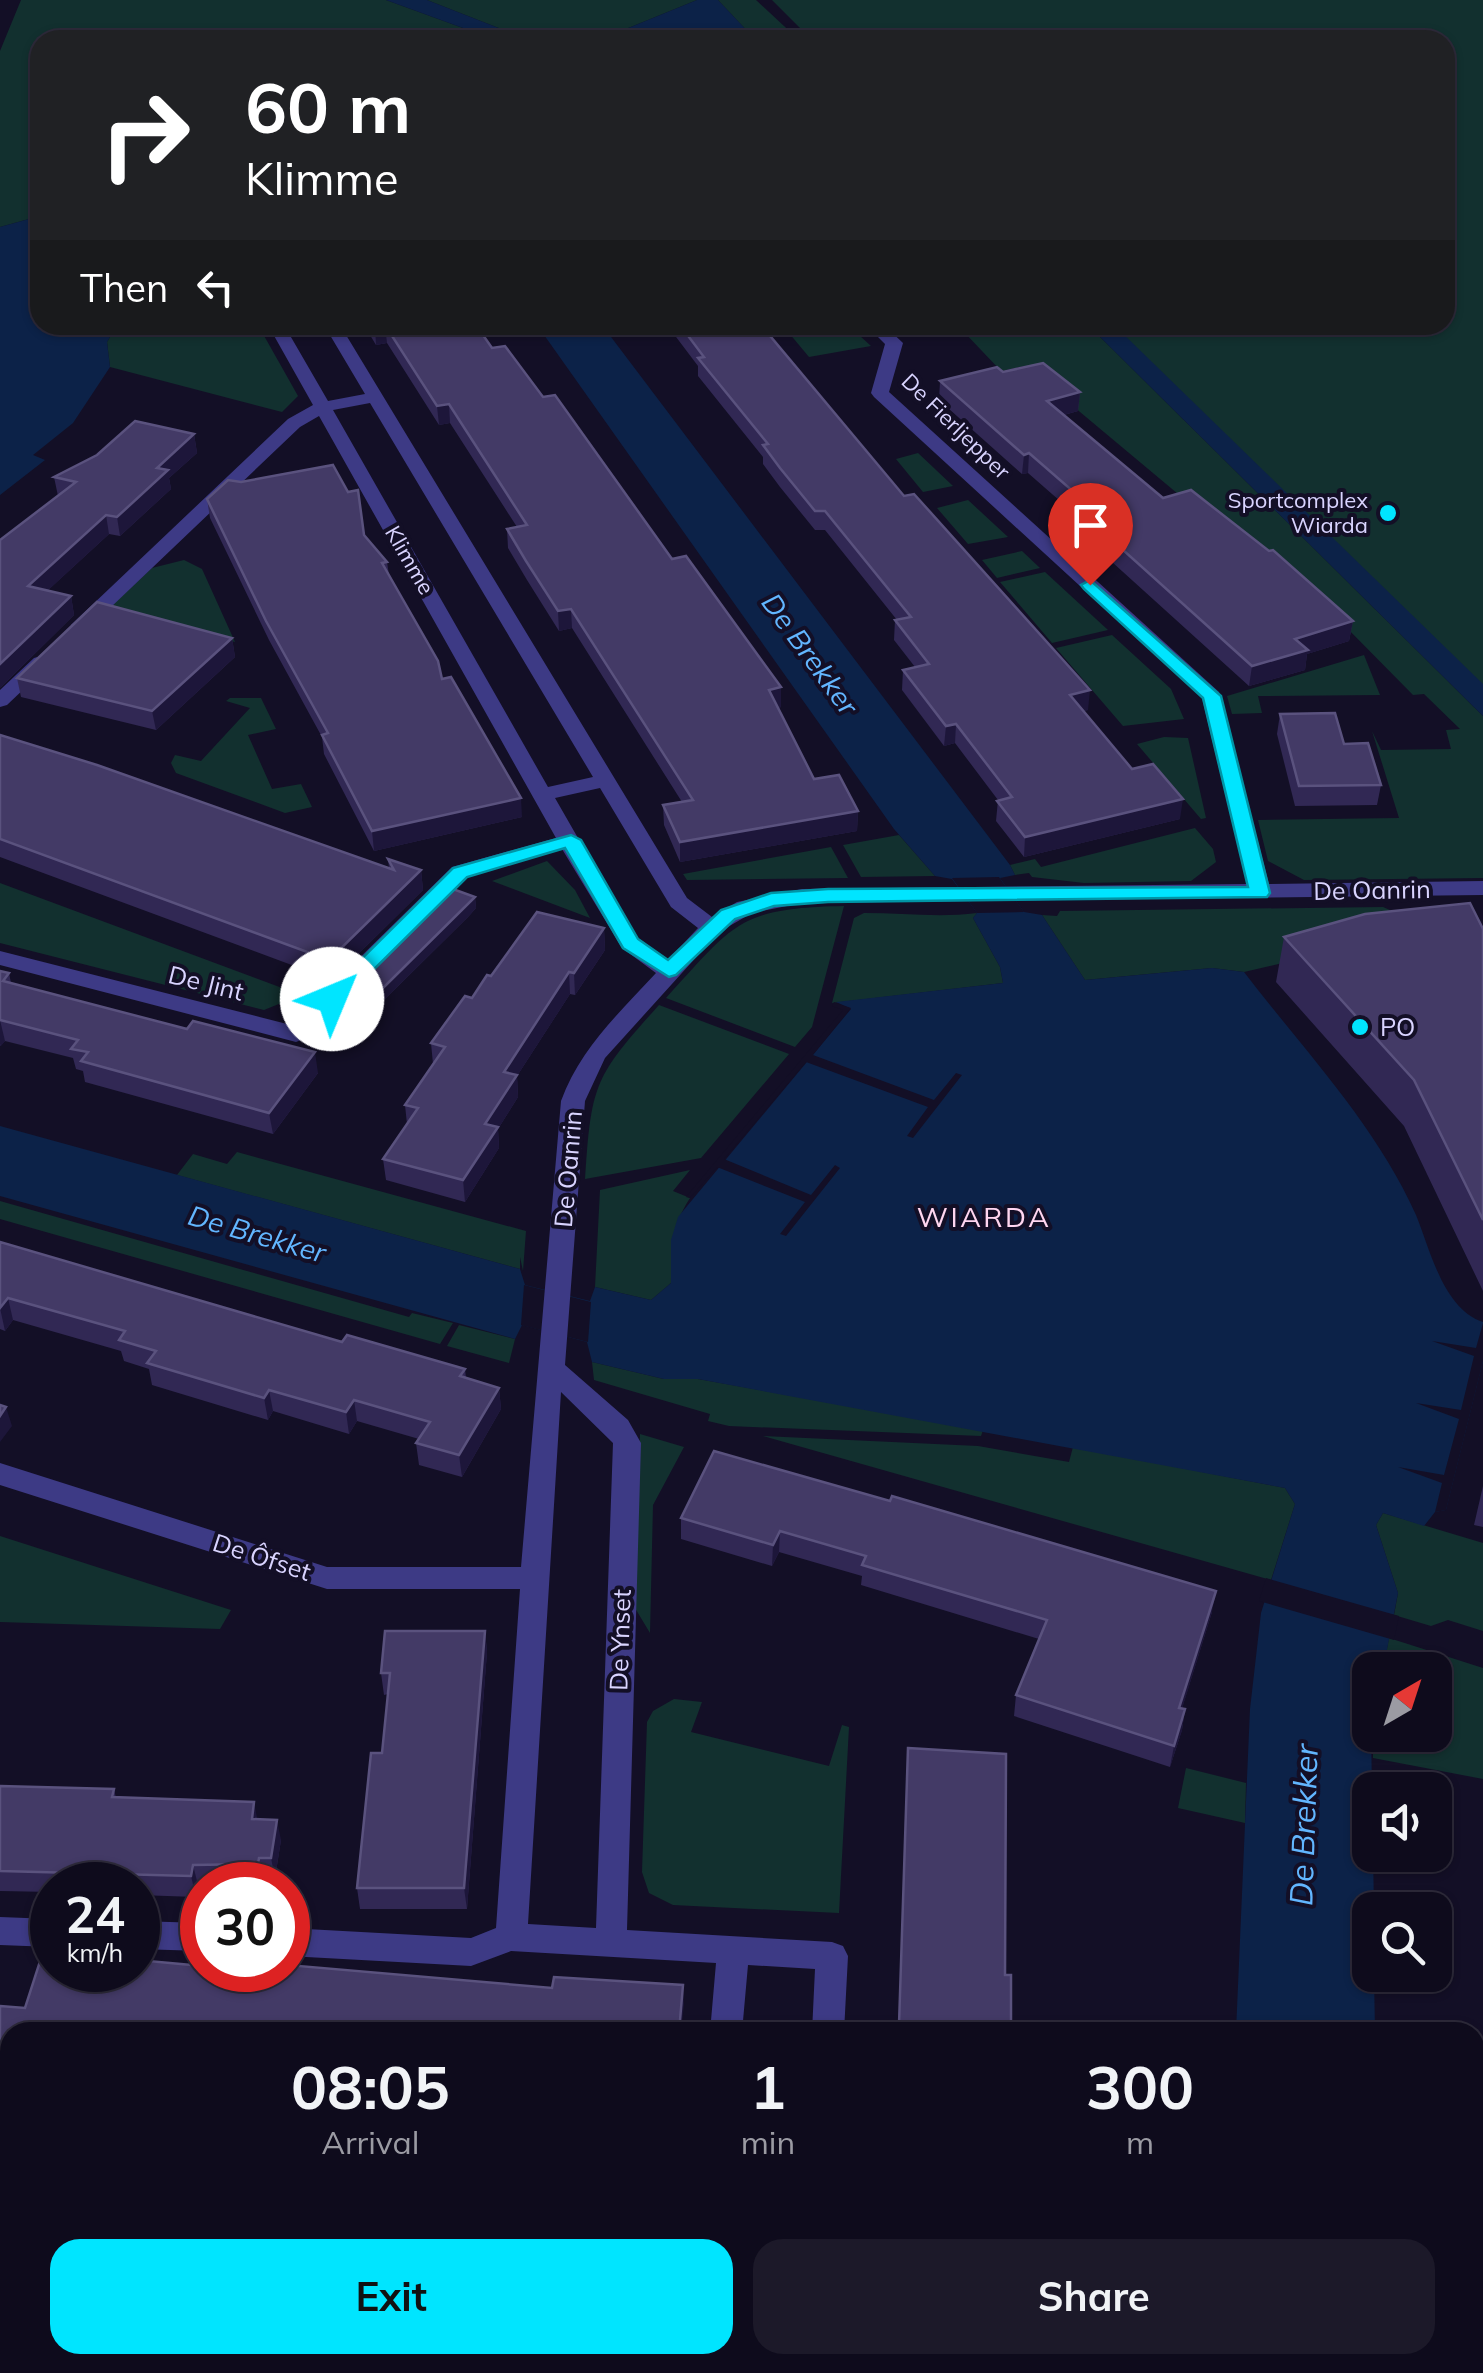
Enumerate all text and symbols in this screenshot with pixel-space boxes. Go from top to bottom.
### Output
text: 60 m [245,63,411,151]
icon: right [80,70,210,200]
text: Klimme [245,150,398,206]
icon: left [188,260,243,315]
text: Then [80,264,168,312]
street label: De Fierljepper [896,367,1016,485]
pin [1048,483,1133,586]
place label: Sportcomplex Wiarda [1228,486,1368,539]
icon: arrive [1063,498,1118,553]
marker: Sportcomplex Wiarda [1377,502,1399,524]
street label: Klimme [379,521,441,599]
water label: De Brekker [755,586,867,723]
street label: De Oanrin [1313,873,1431,906]
position arrow [280,947,384,1051]
street label: De Jint [165,958,247,1007]
place label: PO [1380,1011,1415,1042]
marker: PO [1349,1016,1371,1038]
street label: De Oanrin [547,1109,588,1229]
water label: De Brekker [184,1197,332,1270]
district label: WIARDA [917,1199,1051,1234]
street label: De Ôfset [209,1526,315,1587]
street label: De Ynset [602,1589,637,1691]
north arrow [1352,1652,1452,1752]
map controls [1352,1652,1452,1992]
water label: De Brekker [1280,1742,1326,1907]
button: sound [1352,1772,1452,1872]
speed limit sign: 30 [180,1862,310,1992]
text: 24 [65,1883,125,1946]
button: search [1352,1892,1452,1992]
text: km/h [67,1937,123,1968]
text: 08:05 [291,2049,450,2124]
text: 1 [750,2049,786,2124]
text: 300 [1086,2049,1194,2124]
text: Arrival [321,2122,419,2162]
text: min [741,2122,795,2162]
text: m [1126,2122,1154,2162]
button: Exit [50,2239,733,2354]
button: Share [753,2239,1435,2354]

